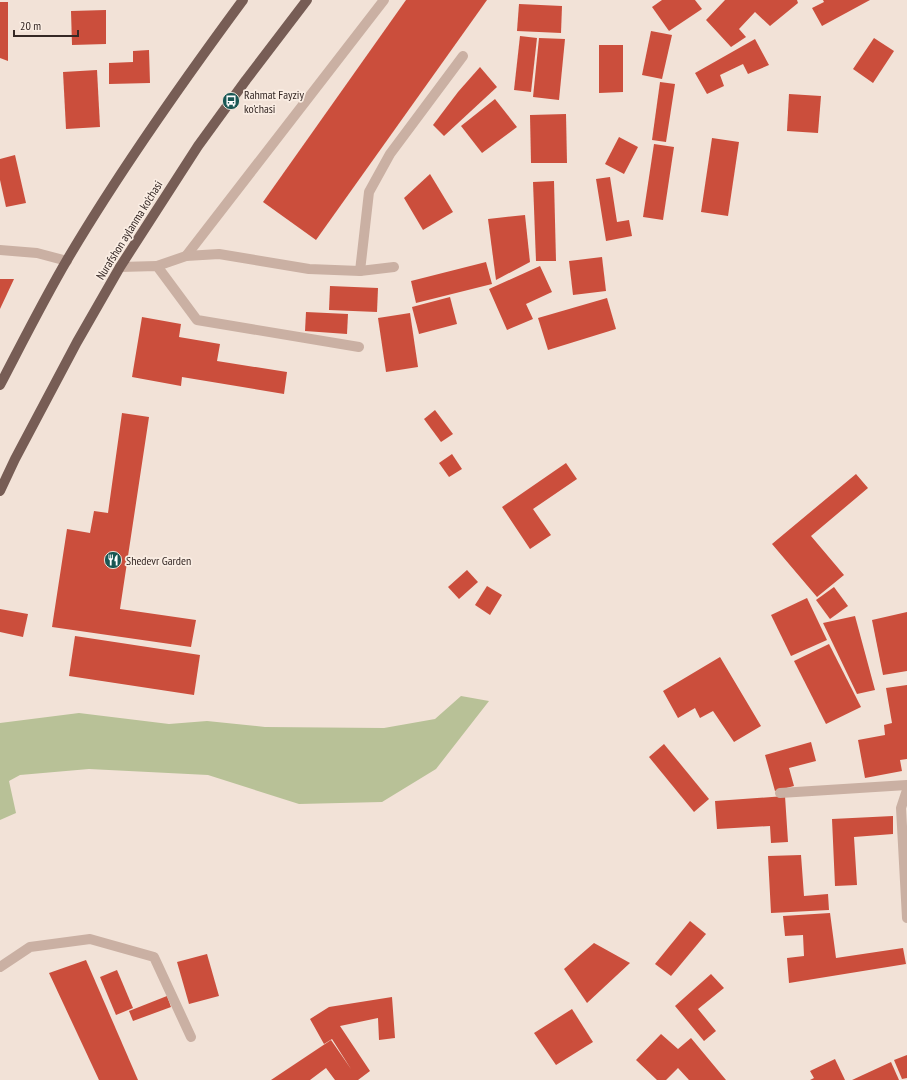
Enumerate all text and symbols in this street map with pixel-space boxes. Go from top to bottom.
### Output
scale bar [14,12,78,38]
text: 20 m [20,18,41,33]
place label: Rahmat Fayziy ko'chasi [244,87,304,116]
bus stop icon: Rahmat Fayziy ko'chasi [221,91,241,111]
street label: Nurafshon aylanma ko'chasi [92,178,166,282]
restaurant icon: Shedevr Garden [103,550,123,570]
place label: Shedevr Garden [126,553,191,568]

